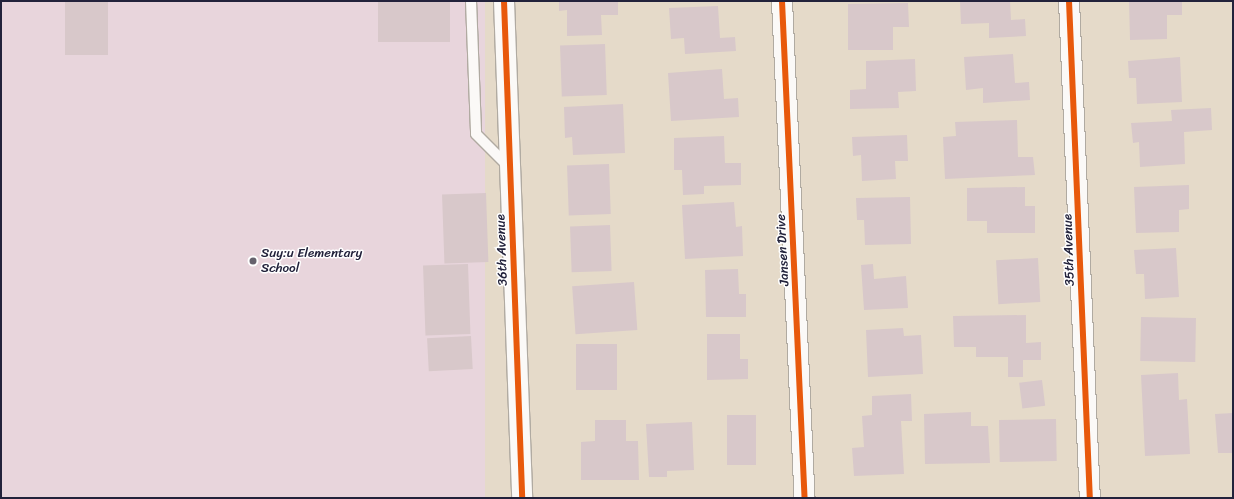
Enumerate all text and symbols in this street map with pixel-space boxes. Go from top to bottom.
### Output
street label: 36th Avenue [493,214,511,286]
street label: Jansen Drive [773,214,793,286]
street label: 35th Avenue [1060,214,1078,286]
place label: Suy:u Elementary School [261,246,363,277]
marker: Suy:u Elementary School [248,256,258,266]

